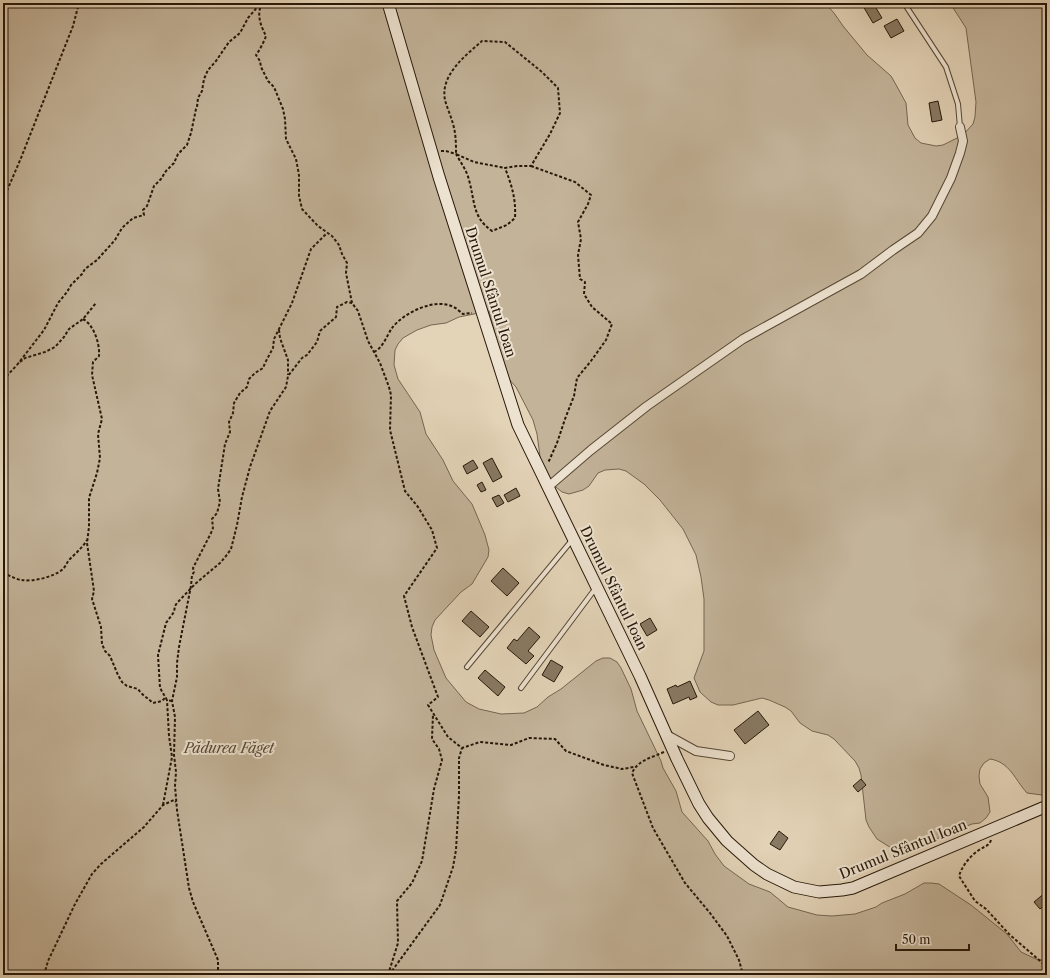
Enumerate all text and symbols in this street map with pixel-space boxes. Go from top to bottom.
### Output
street label: Drumul Sfântul Ioan [461,225,521,360]
street label: Drumul Sfântul Ioan [576,523,652,653]
park label: Pădurea Făget [183,739,275,757]
street label: Drumul Sfântul Ioan [837,815,970,883]
scale bar [896,926,969,952]
text: 50 m [902,932,931,947]

